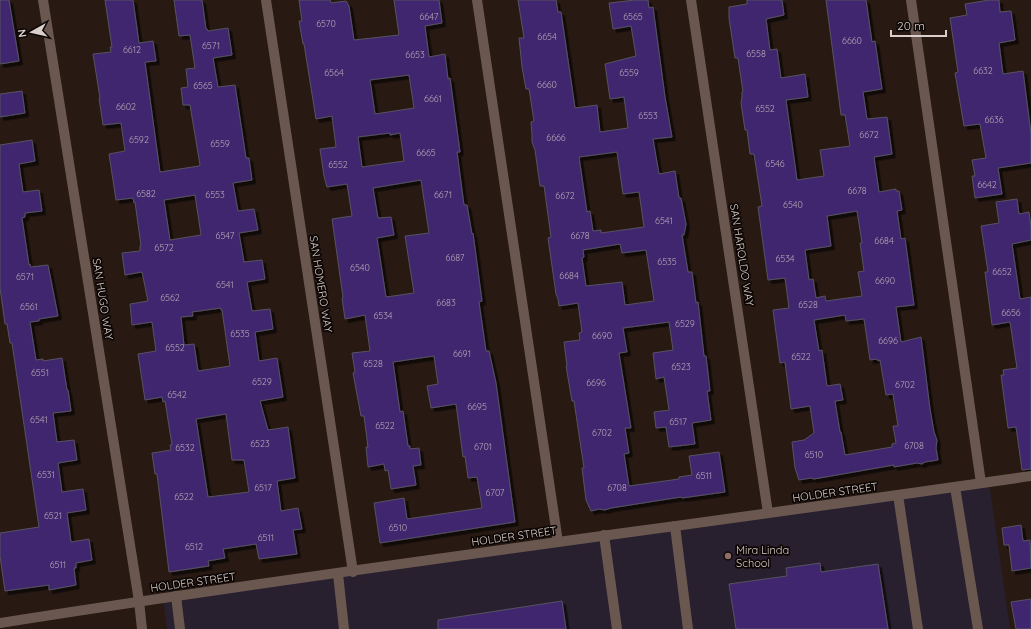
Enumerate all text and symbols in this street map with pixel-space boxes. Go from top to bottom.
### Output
house number: 6647 [420,11,439,22]
house number: 6565 [623,11,643,22]
north arrow [12,12,52,52]
scale bar [891,12,946,38]
house number: 6570 [316,18,336,29]
text: 20 m [897,18,925,33]
text: N [15,28,30,38]
house number: 6654 [537,31,557,42]
house number: 6660 [842,35,862,46]
house number: 6571 [202,40,220,51]
house number: 6612 [123,44,141,55]
house number: 6558 [746,48,766,59]
house number: 6653 [405,49,425,60]
house number: 6632 [973,65,993,76]
house number: 6564 [324,67,344,78]
house number: 6559 [619,67,639,78]
house number: 6660 [537,79,557,90]
house number: 6565 [193,80,213,91]
house number: 6661 [424,93,442,104]
house number: 6602 [116,101,136,112]
house number: 6552 [755,103,775,114]
house number: 6553 [638,110,658,121]
house number: 6636 [984,114,1004,125]
house number: 6672 [859,129,879,140]
house number: 6666 [546,132,566,143]
house number: 6592 [129,134,149,145]
house number: 6559 [210,138,230,149]
house number: 6665 [416,147,436,158]
house number: 6546 [765,158,785,169]
house number: 6552 [328,159,348,170]
house number: 6642 [977,179,997,190]
house number: 6678 [847,185,867,196]
house number: 6582 [136,188,156,199]
house number: 6553 [205,189,225,200]
house number: 6671 [434,189,452,200]
house number: 6672 [555,190,575,201]
house number: 6540 [783,199,803,210]
street label: SAN HAROLDO WAY [727,203,757,307]
house number: 6541 [655,215,673,226]
house number: 6547 [216,230,235,241]
house number: 6678 [570,230,590,241]
street label: SAN HOMERO WAY [306,235,336,333]
house number: 6684 [874,235,894,246]
house number: 6572 [154,242,174,253]
house number: 6687 [446,252,465,263]
house number: 6534 [775,253,795,264]
house number: 6535 [657,256,677,267]
street label: SAN HUGO WAY [90,257,116,341]
house number: 6540 [350,262,370,273]
house number: 6652 [992,266,1012,277]
house number: 6684 [559,270,579,281]
house number: 6571 [16,271,34,282]
house number: 6690 [875,275,895,286]
house number: 6541 [216,279,234,290]
house number: 6562 [160,292,180,303]
house number: 6683 [436,297,456,308]
house number: 6528 [798,299,818,310]
house number: 6561 [20,301,38,312]
house number: 6656 [1001,307,1021,318]
house number: 6534 [373,310,393,321]
house number: 6529 [675,318,695,329]
house number: 6535 [230,328,250,339]
house number: 6690 [592,330,612,341]
house number: 6696 [878,335,898,346]
house number: 6552 [165,342,185,353]
house number: 6691 [453,348,471,359]
house number: 6522 [791,351,811,362]
house number: 6528 [363,358,383,369]
house number: 6523 [671,361,691,372]
house number: 6551 [31,367,49,378]
house number: 6529 [252,376,272,387]
house number: 6696 [586,377,606,388]
house number: 6702 [895,379,915,390]
house number: 6542 [167,389,187,400]
house number: 6695 [467,401,487,412]
house number: 6541 [30,414,48,425]
house number: 6517 [669,416,687,427]
house number: 6522 [375,420,395,431]
house number: 6702 [592,427,612,438]
house number: 6523 [250,438,270,449]
house number: 6708 [904,440,924,451]
house number: 6701 [474,441,492,452]
house number: 6532 [175,442,195,453]
house number: 6510 [805,449,823,460]
house number: 6531 [37,469,55,480]
house number: 6511 [696,470,712,481]
street label: HOLDER STREET [791,479,879,505]
house number: 6517 [254,482,272,493]
house number: 6708 [607,482,627,493]
house number: 6707 [486,487,505,498]
house number: 6522 [174,491,194,502]
house number: 6521 [44,510,62,521]
house number: 6510 [389,522,407,533]
street label: HOLDER STREET [470,523,558,549]
house number: 6511 [258,532,274,543]
house number: 6512 [185,541,203,552]
place label: Mira Linda School [736,543,789,570]
marker: Mira Linda School [723,551,733,561]
house number: 6511 [50,559,66,570]
street label: HOLDER STREET [149,569,237,595]

